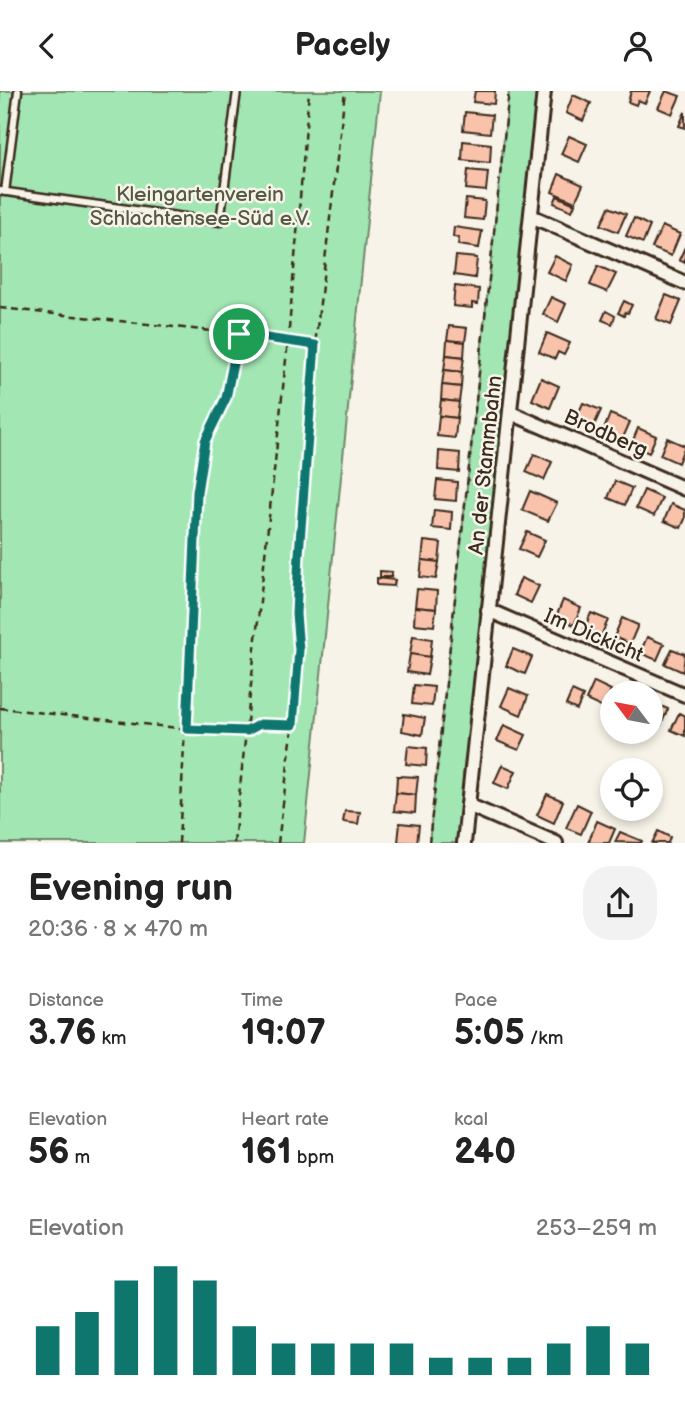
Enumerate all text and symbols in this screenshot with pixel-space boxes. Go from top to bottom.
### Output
text: Pacely [295,26,390,65]
icon: back [28,27,66,65]
icon: person [619,27,657,65]
park label: Kleingartenverein Schlachtensee-Süd e.V. [90,182,310,231]
pin [209,304,269,364]
icon: arrive [220,315,258,353]
street label: An der Stammbahn [464,374,507,556]
street label: Brodberg [560,404,652,463]
street label: Im Dickicht [540,603,648,668]
north arrow [600,681,663,744]
map controls [600,681,663,821]
button: locate [600,758,663,821]
text: Evening run [28,866,233,911]
button: share [583,866,657,940]
text: 20:36 · 8 × 470 m [28,915,208,943]
text: Distance [28,989,104,1012]
text: Time [241,989,283,1012]
text: Pace [454,989,497,1012]
text: 3.76 [28,1012,96,1055]
text: 19:07 [241,1012,326,1055]
text: 5:05 [454,1012,525,1055]
text: km [96,1027,127,1050]
text: /km [525,1027,563,1050]
text: Elevation [28,1108,107,1131]
text: Heart rate [241,1108,329,1131]
text: kcal [454,1108,488,1131]
text: 56 [28,1131,69,1174]
text: 161 [241,1131,292,1174]
text: 240 [454,1131,516,1174]
text: m [69,1146,90,1169]
text: bpm [292,1146,334,1169]
text: Elevation [28,1214,124,1242]
text: 253–259 m [536,1214,657,1242]

